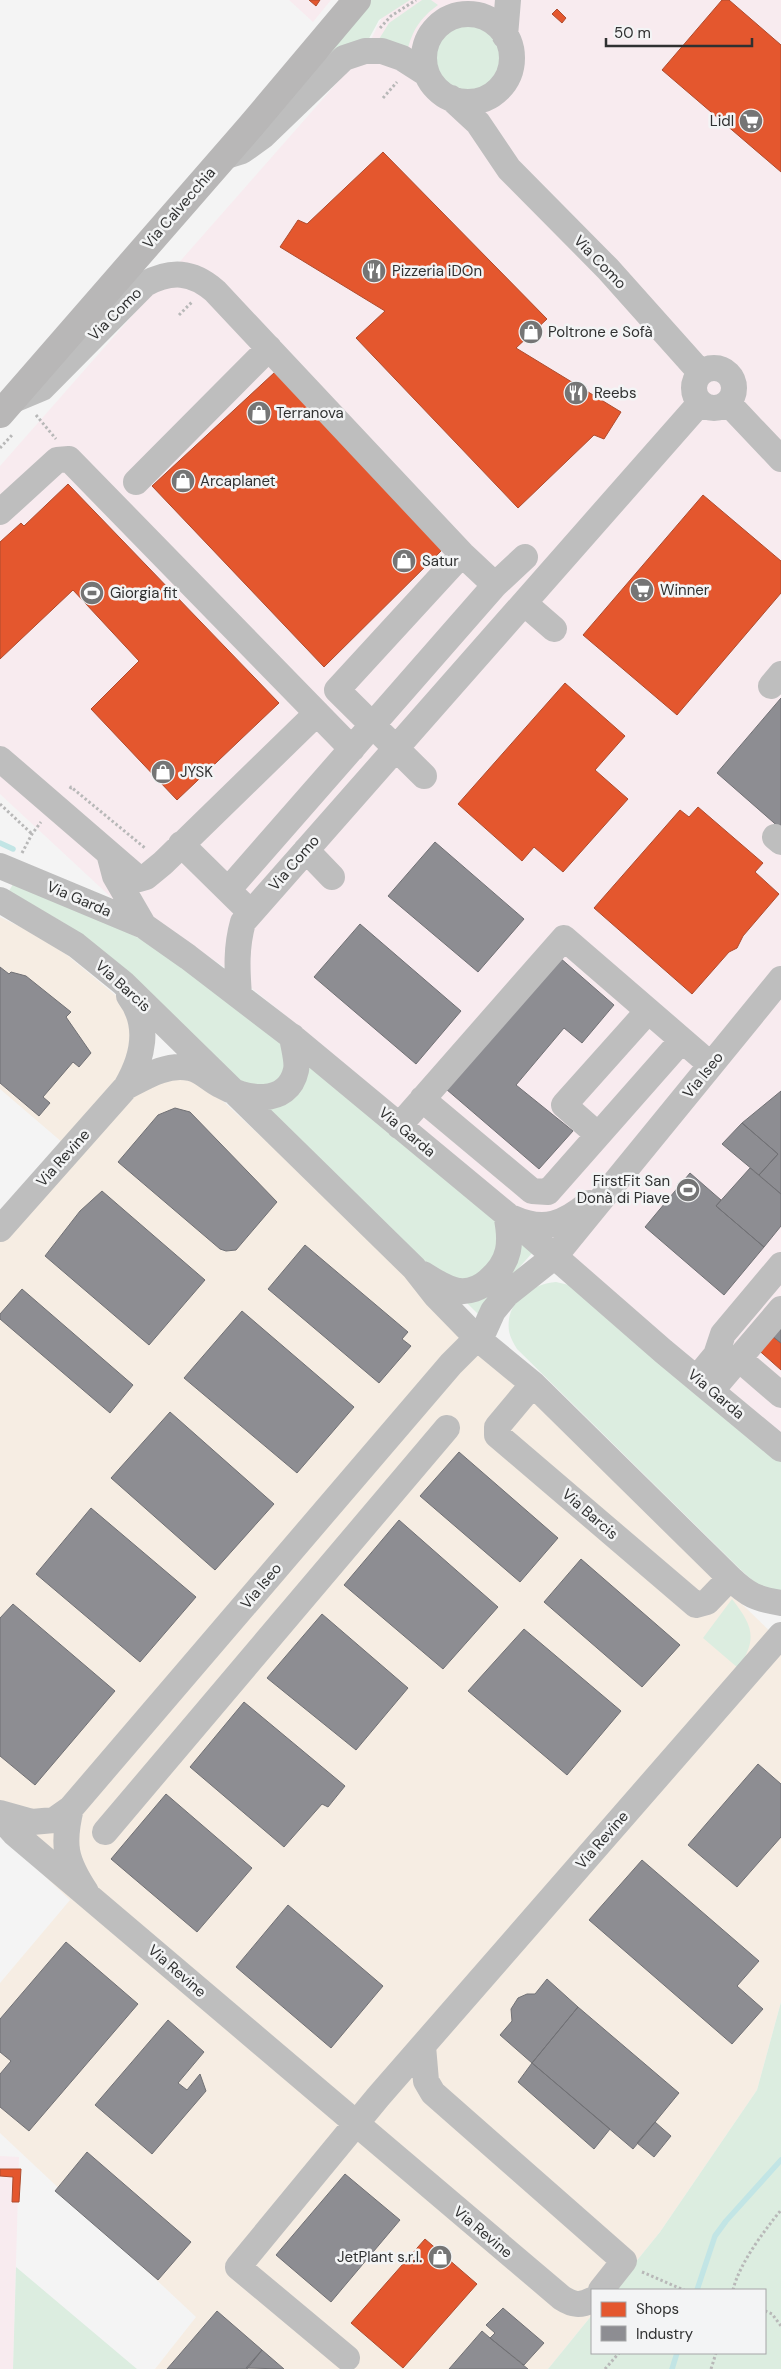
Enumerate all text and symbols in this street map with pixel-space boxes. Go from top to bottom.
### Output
scale bar [606,15,752,47]
text: 50 m [614,23,651,43]
supermarket icon: Lidl [738,108,764,134]
place label: Lidl [710,111,734,131]
street label: Via Calvecchia [138,163,220,253]
street label: Via Como [569,231,631,293]
restaurant icon: Pizzeria iDOn [361,258,387,284]
place label: Pizzeria iDOn [392,261,482,281]
street label: Via Como [84,283,146,345]
shop icon: Poltrone e Sofà [518,319,544,345]
place label: Poltrone e Sofà [548,322,653,342]
restaurant icon: Reebs [563,380,589,406]
place label: Reebs [594,383,636,403]
shop icon: Terranova [246,400,272,426]
place label: Terranova [276,403,344,423]
shop icon: Arcaplanet [170,468,196,494]
place label: Arcaplanet [200,471,276,491]
shop icon: Satur [391,548,417,574]
place label: Satur [422,551,459,571]
supermarket icon: Winner [629,577,655,603]
sports icon: Giorgia fit [79,580,105,606]
place label: Winner [660,580,710,600]
place label: Giorgia fit [110,583,178,603]
shop icon: JYSK [150,759,176,785]
place label: JYSK [180,762,213,782]
street label: Via Como [264,831,324,895]
street label: Via Garda [44,876,114,922]
street label: Via Barcis [91,956,155,1016]
street label: Via Iseo [678,1048,728,1102]
street label: Via Garda [374,1102,440,1162]
street label: Via Revine [32,1125,94,1191]
place label: FirstFit San Donà di Piave [577,1171,670,1208]
sports icon: FirstFit San Donà di Piave [675,1177,701,1203]
street label: Via Garda [683,1364,749,1424]
street label: Via Barcis [558,1484,622,1544]
street label: Via Iseo [236,1559,286,1613]
street label: Via Revine [571,1807,633,1873]
street label: Via Revine [144,1940,210,2002]
street label: Via Revine [449,2201,517,2263]
shop icon: JetPlant s.r.l. [427,2244,453,2270]
place label: JetPlant s.r.l. [337,2247,422,2267]
legend [591,2289,766,2354]
text: Shops [636,2299,679,2319]
text: Industry [636,2324,694,2344]

